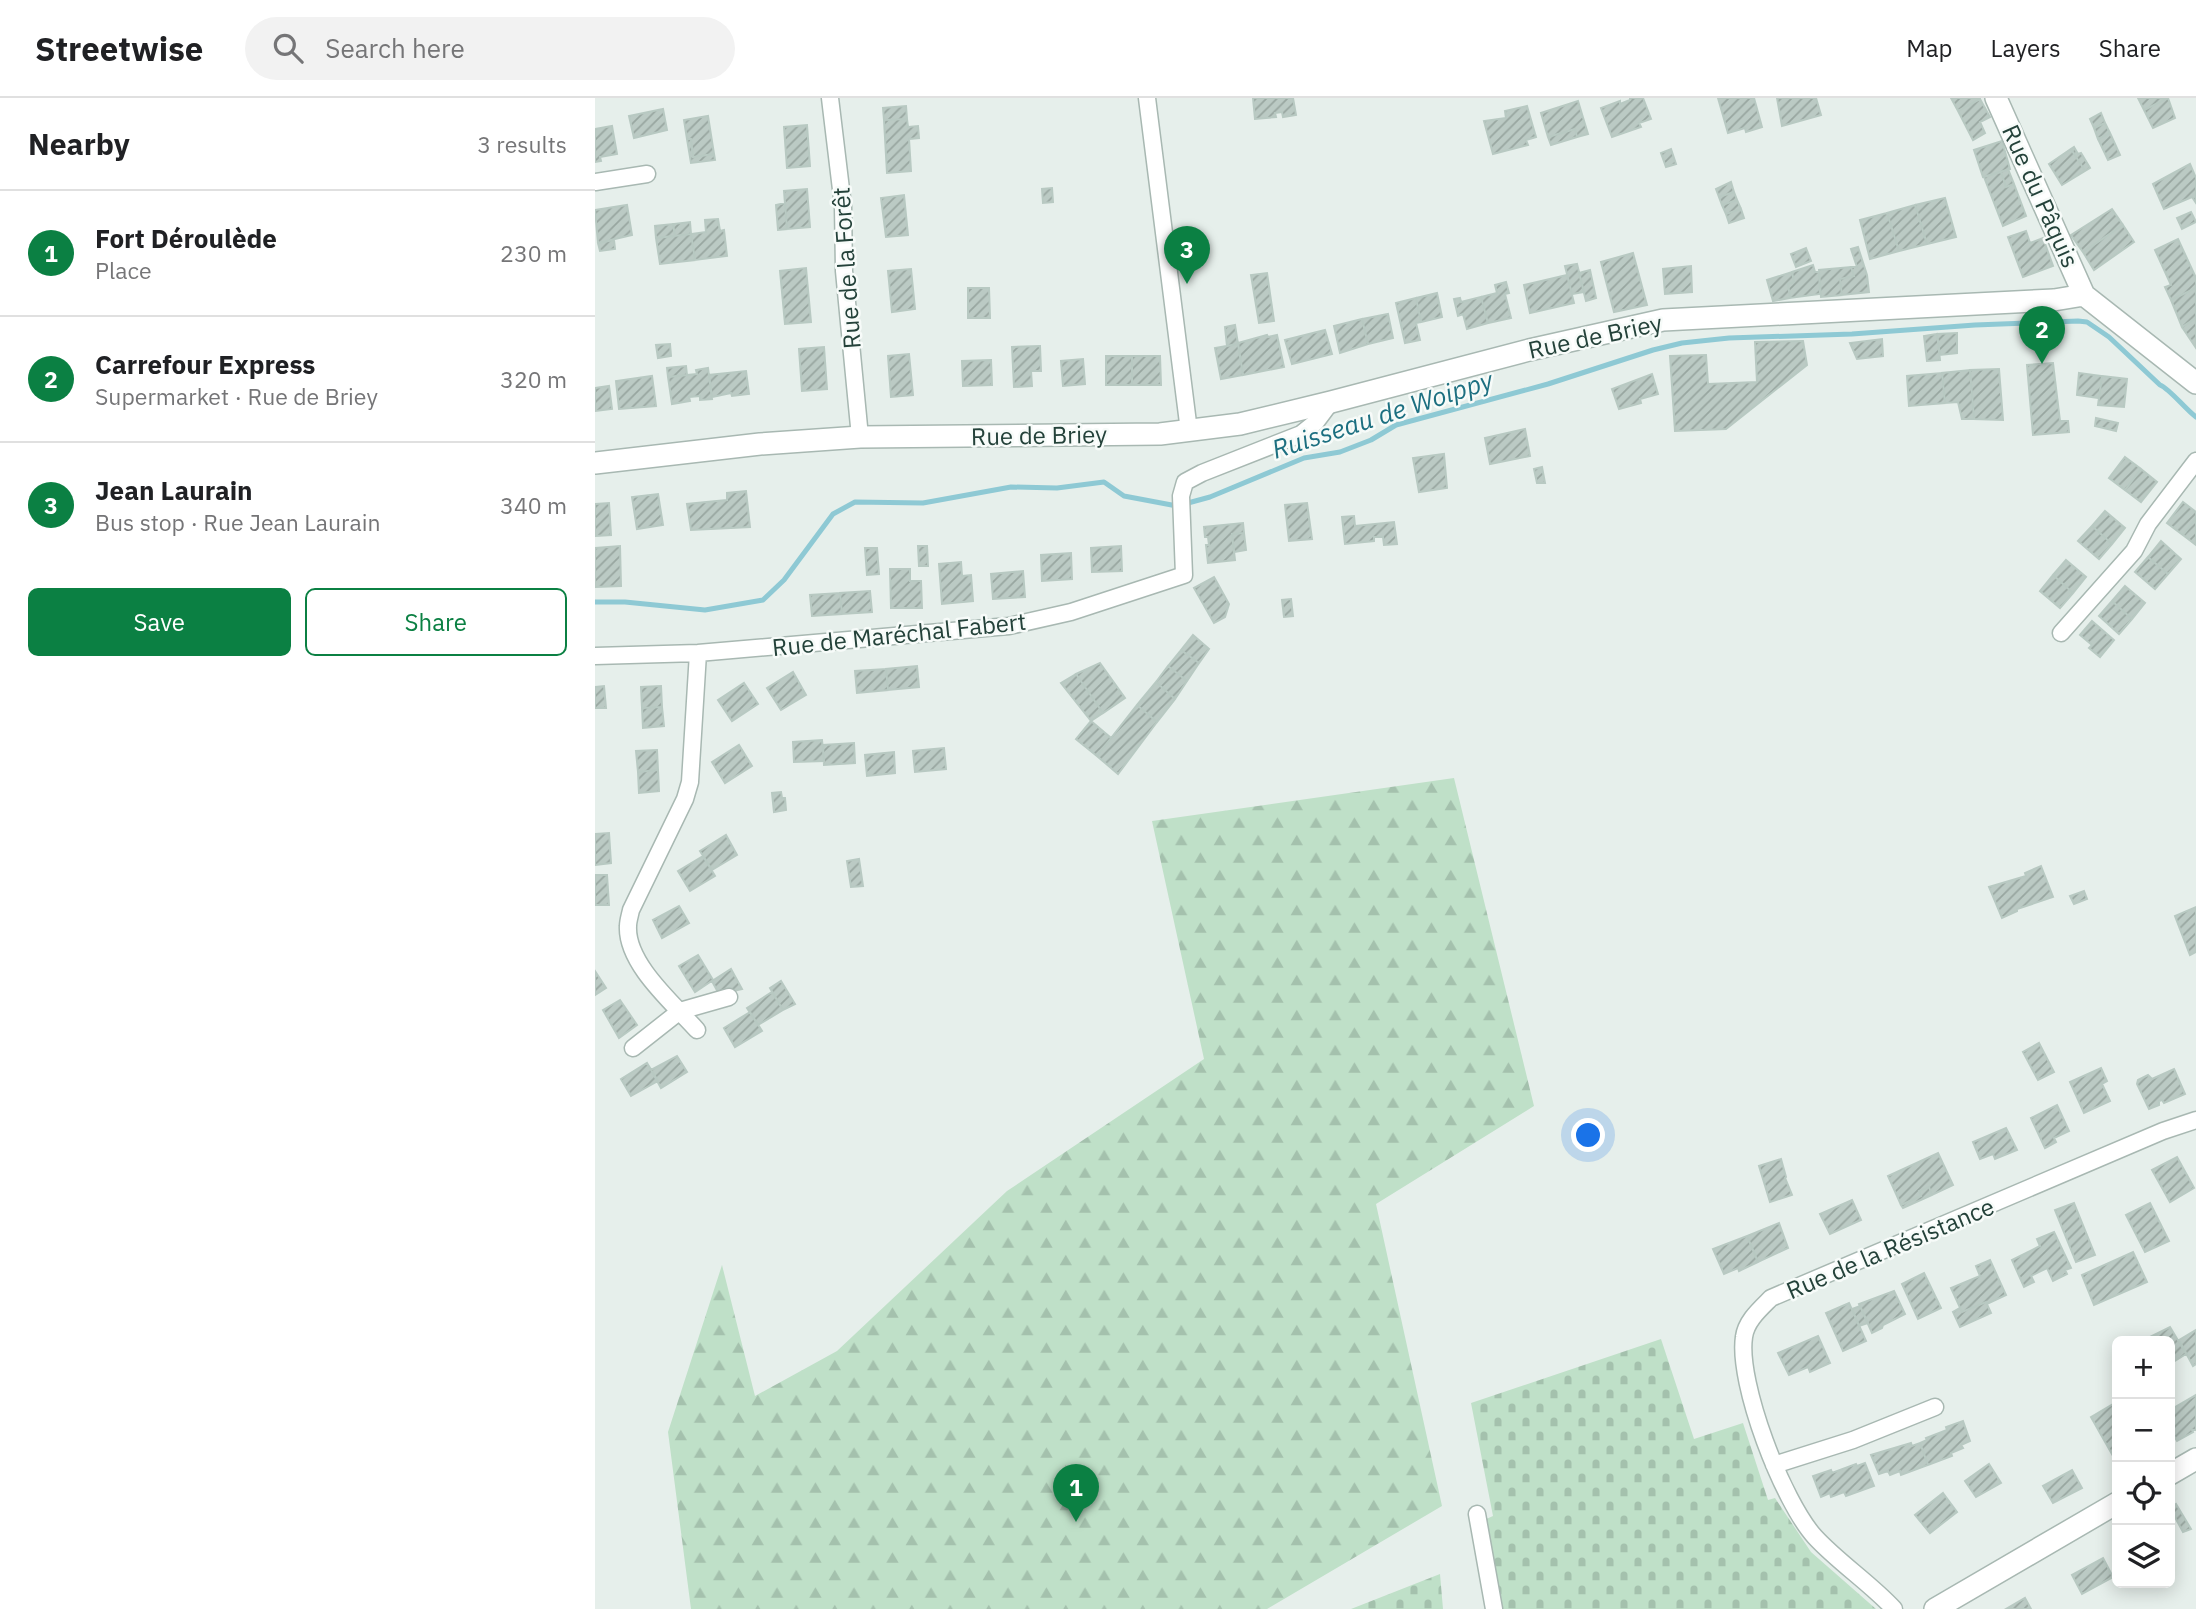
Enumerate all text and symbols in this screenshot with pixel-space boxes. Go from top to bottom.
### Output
search box [245,17,735,80]
text: Streetwise [35,27,203,70]
icon: search [269,29,307,67]
text: Search here [325,31,465,65]
text: Map [1906,32,1953,64]
text: Layers [1991,32,2061,64]
text: Share [2099,32,2161,64]
street label: Rue du Pâquis [1995,119,2087,273]
text: Nearby [28,124,130,163]
text: 3 results [477,129,567,159]
street label: Rue de la Forêt [824,186,868,350]
text: Fort Déroulède [95,221,277,255]
pin: 3 [1164,226,1210,284]
text: 1 [44,238,58,268]
text: 230 m [500,238,567,268]
text: Place [95,255,152,285]
street label: Rue de Briey [1525,306,1665,366]
pin: 2 [2019,306,2065,364]
text: Carrefour Express [95,347,315,381]
water label: Ruisseau de Woippy [1267,362,1498,466]
text: 2 [44,364,58,394]
text: 320 m [500,364,567,394]
text: Supermarket · Rue de Briey [95,381,378,411]
street label: Rue de Briey [971,418,1107,452]
text: Jean Laurain [95,473,253,507]
text: 3 [44,490,58,520]
text: 340 m [500,490,567,520]
text: Bus stop · Rue Jean Laurain [95,507,381,537]
button: Save [28,588,291,656]
button: Share [305,588,567,656]
street label: Rue de Maréchal Fabert [770,605,1028,663]
your location [1571,1118,1605,1152]
street label: Rue de la Résistance [1781,1190,1999,1306]
map controls [2112,1336,2175,1588]
button: + [2112,1336,2175,1399]
button: − [2112,1399,2175,1462]
button: locate [2112,1462,2175,1525]
pin: 1 [1053,1464,1099,1522]
button: layers [2112,1525,2175,1588]

